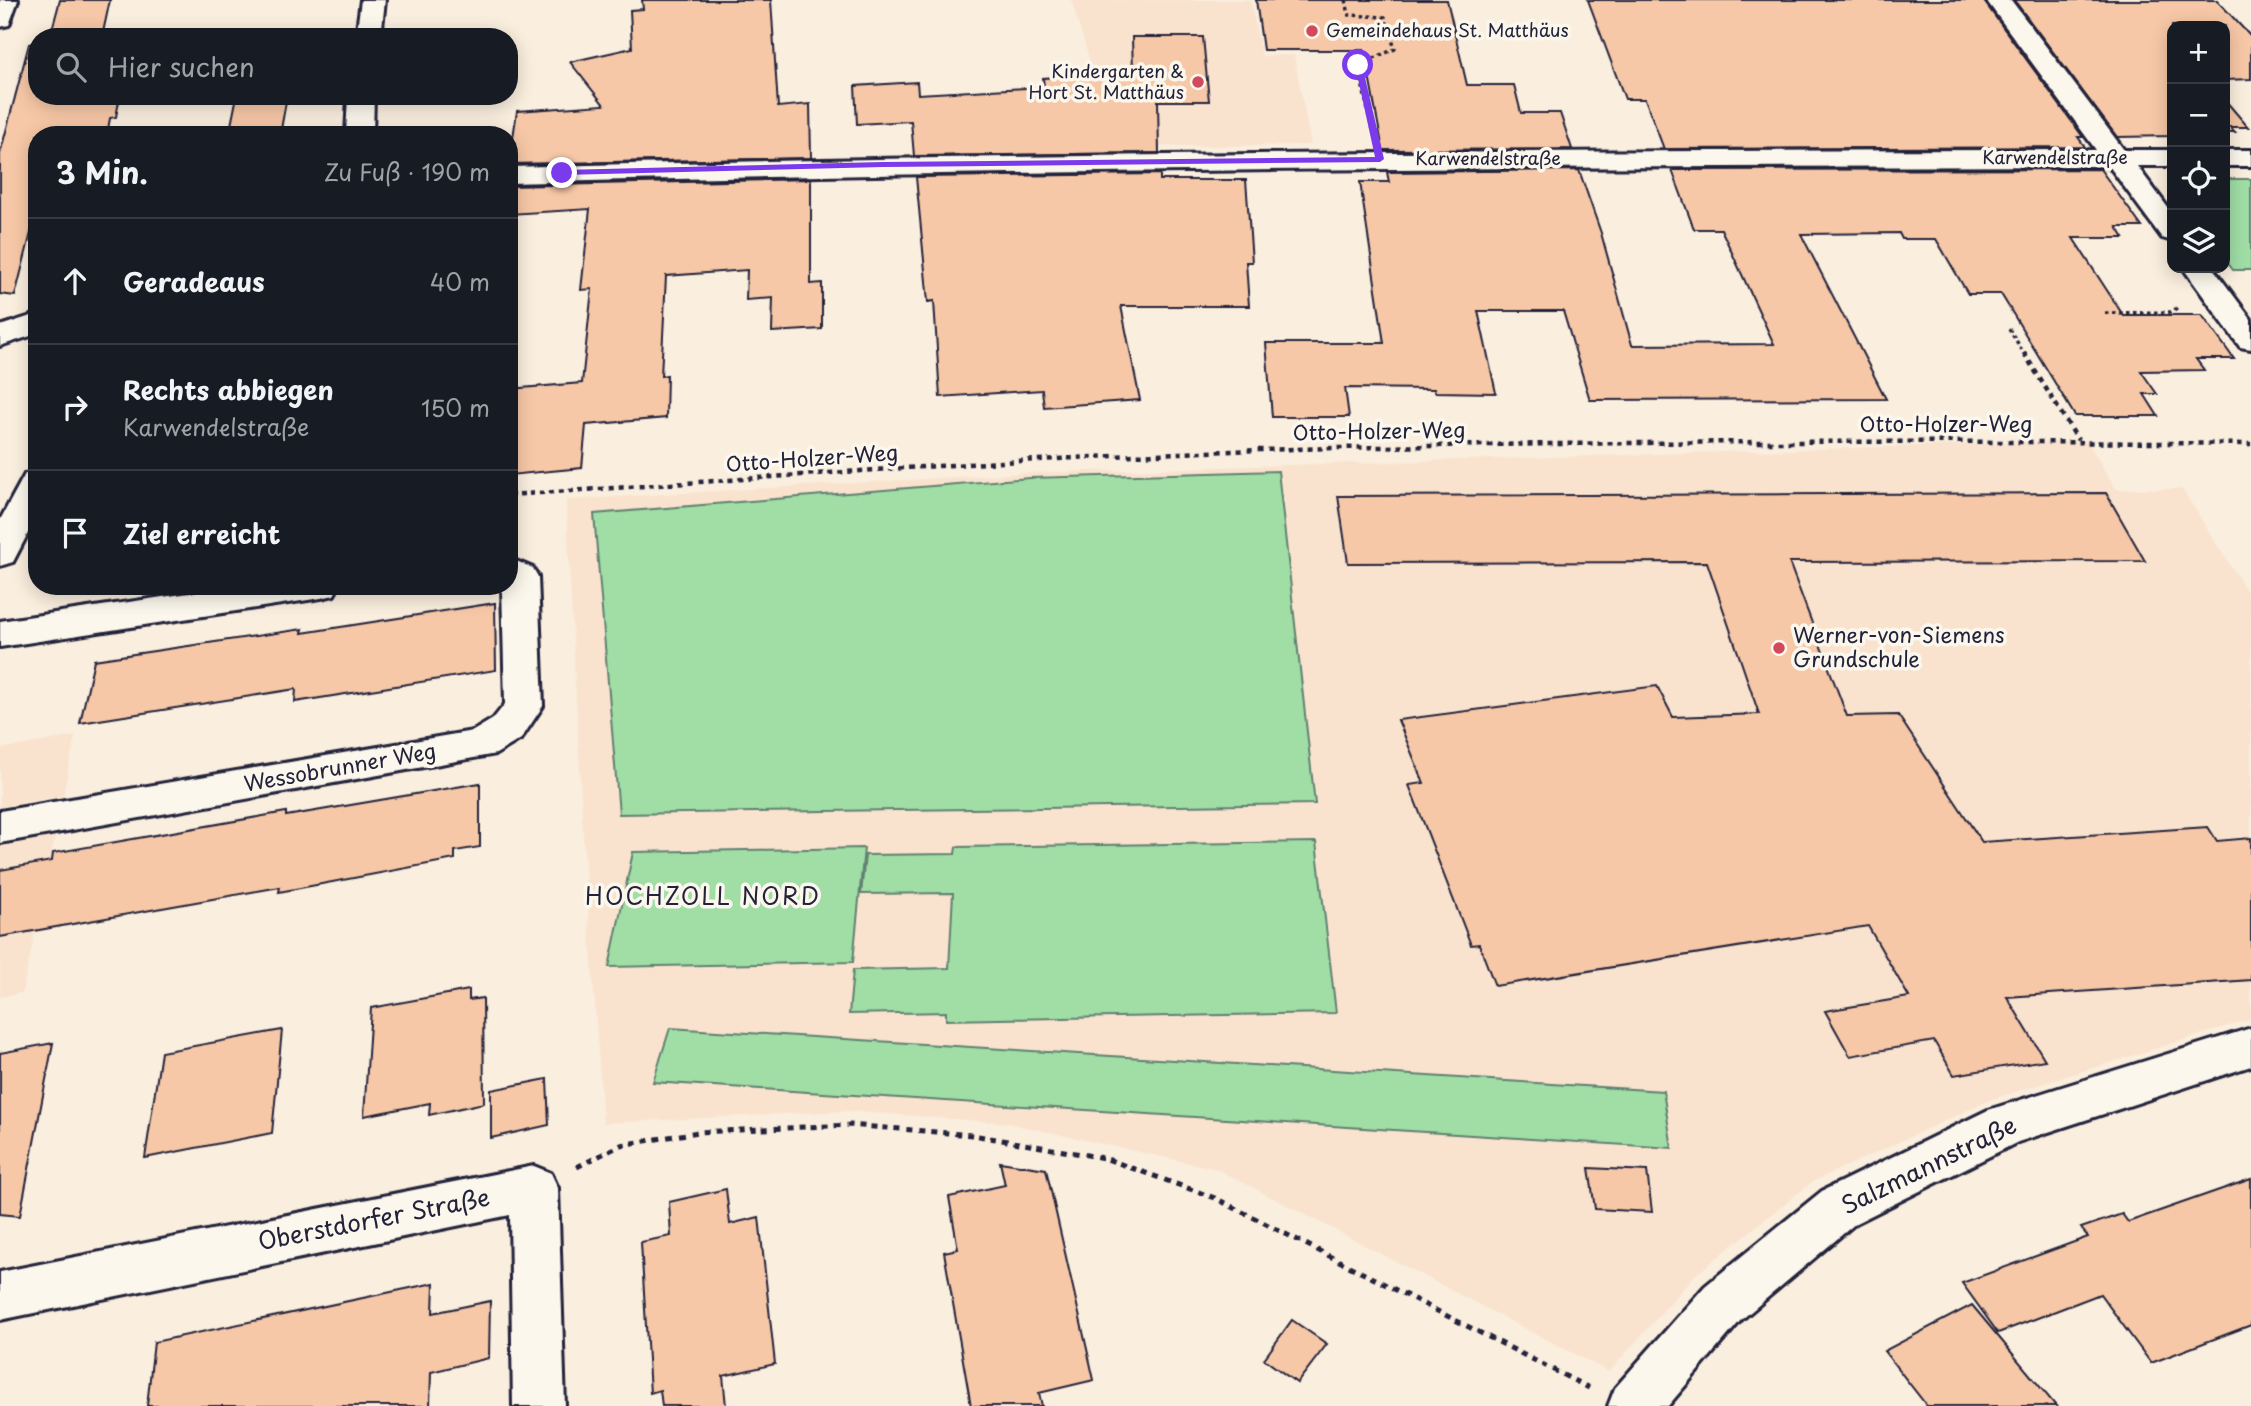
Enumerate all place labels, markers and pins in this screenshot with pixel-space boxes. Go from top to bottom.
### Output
place label: Gemeindehaus St. Matthäus [1326,16,1569,43]
marker: Gemeindehaus St. Matthäus [1304,23,1320,39]
place label: Kindergarten & Hort St. Matthäus [1029,57,1184,105]
marker: Kindergarten & Hort St. Matthäus [1190,74,1206,90]
place label: Werner-von-Siemens Grundschule [1793,618,2005,674]
marker: Werner-von-Siemens Grundschule [1771,640,1787,656]

